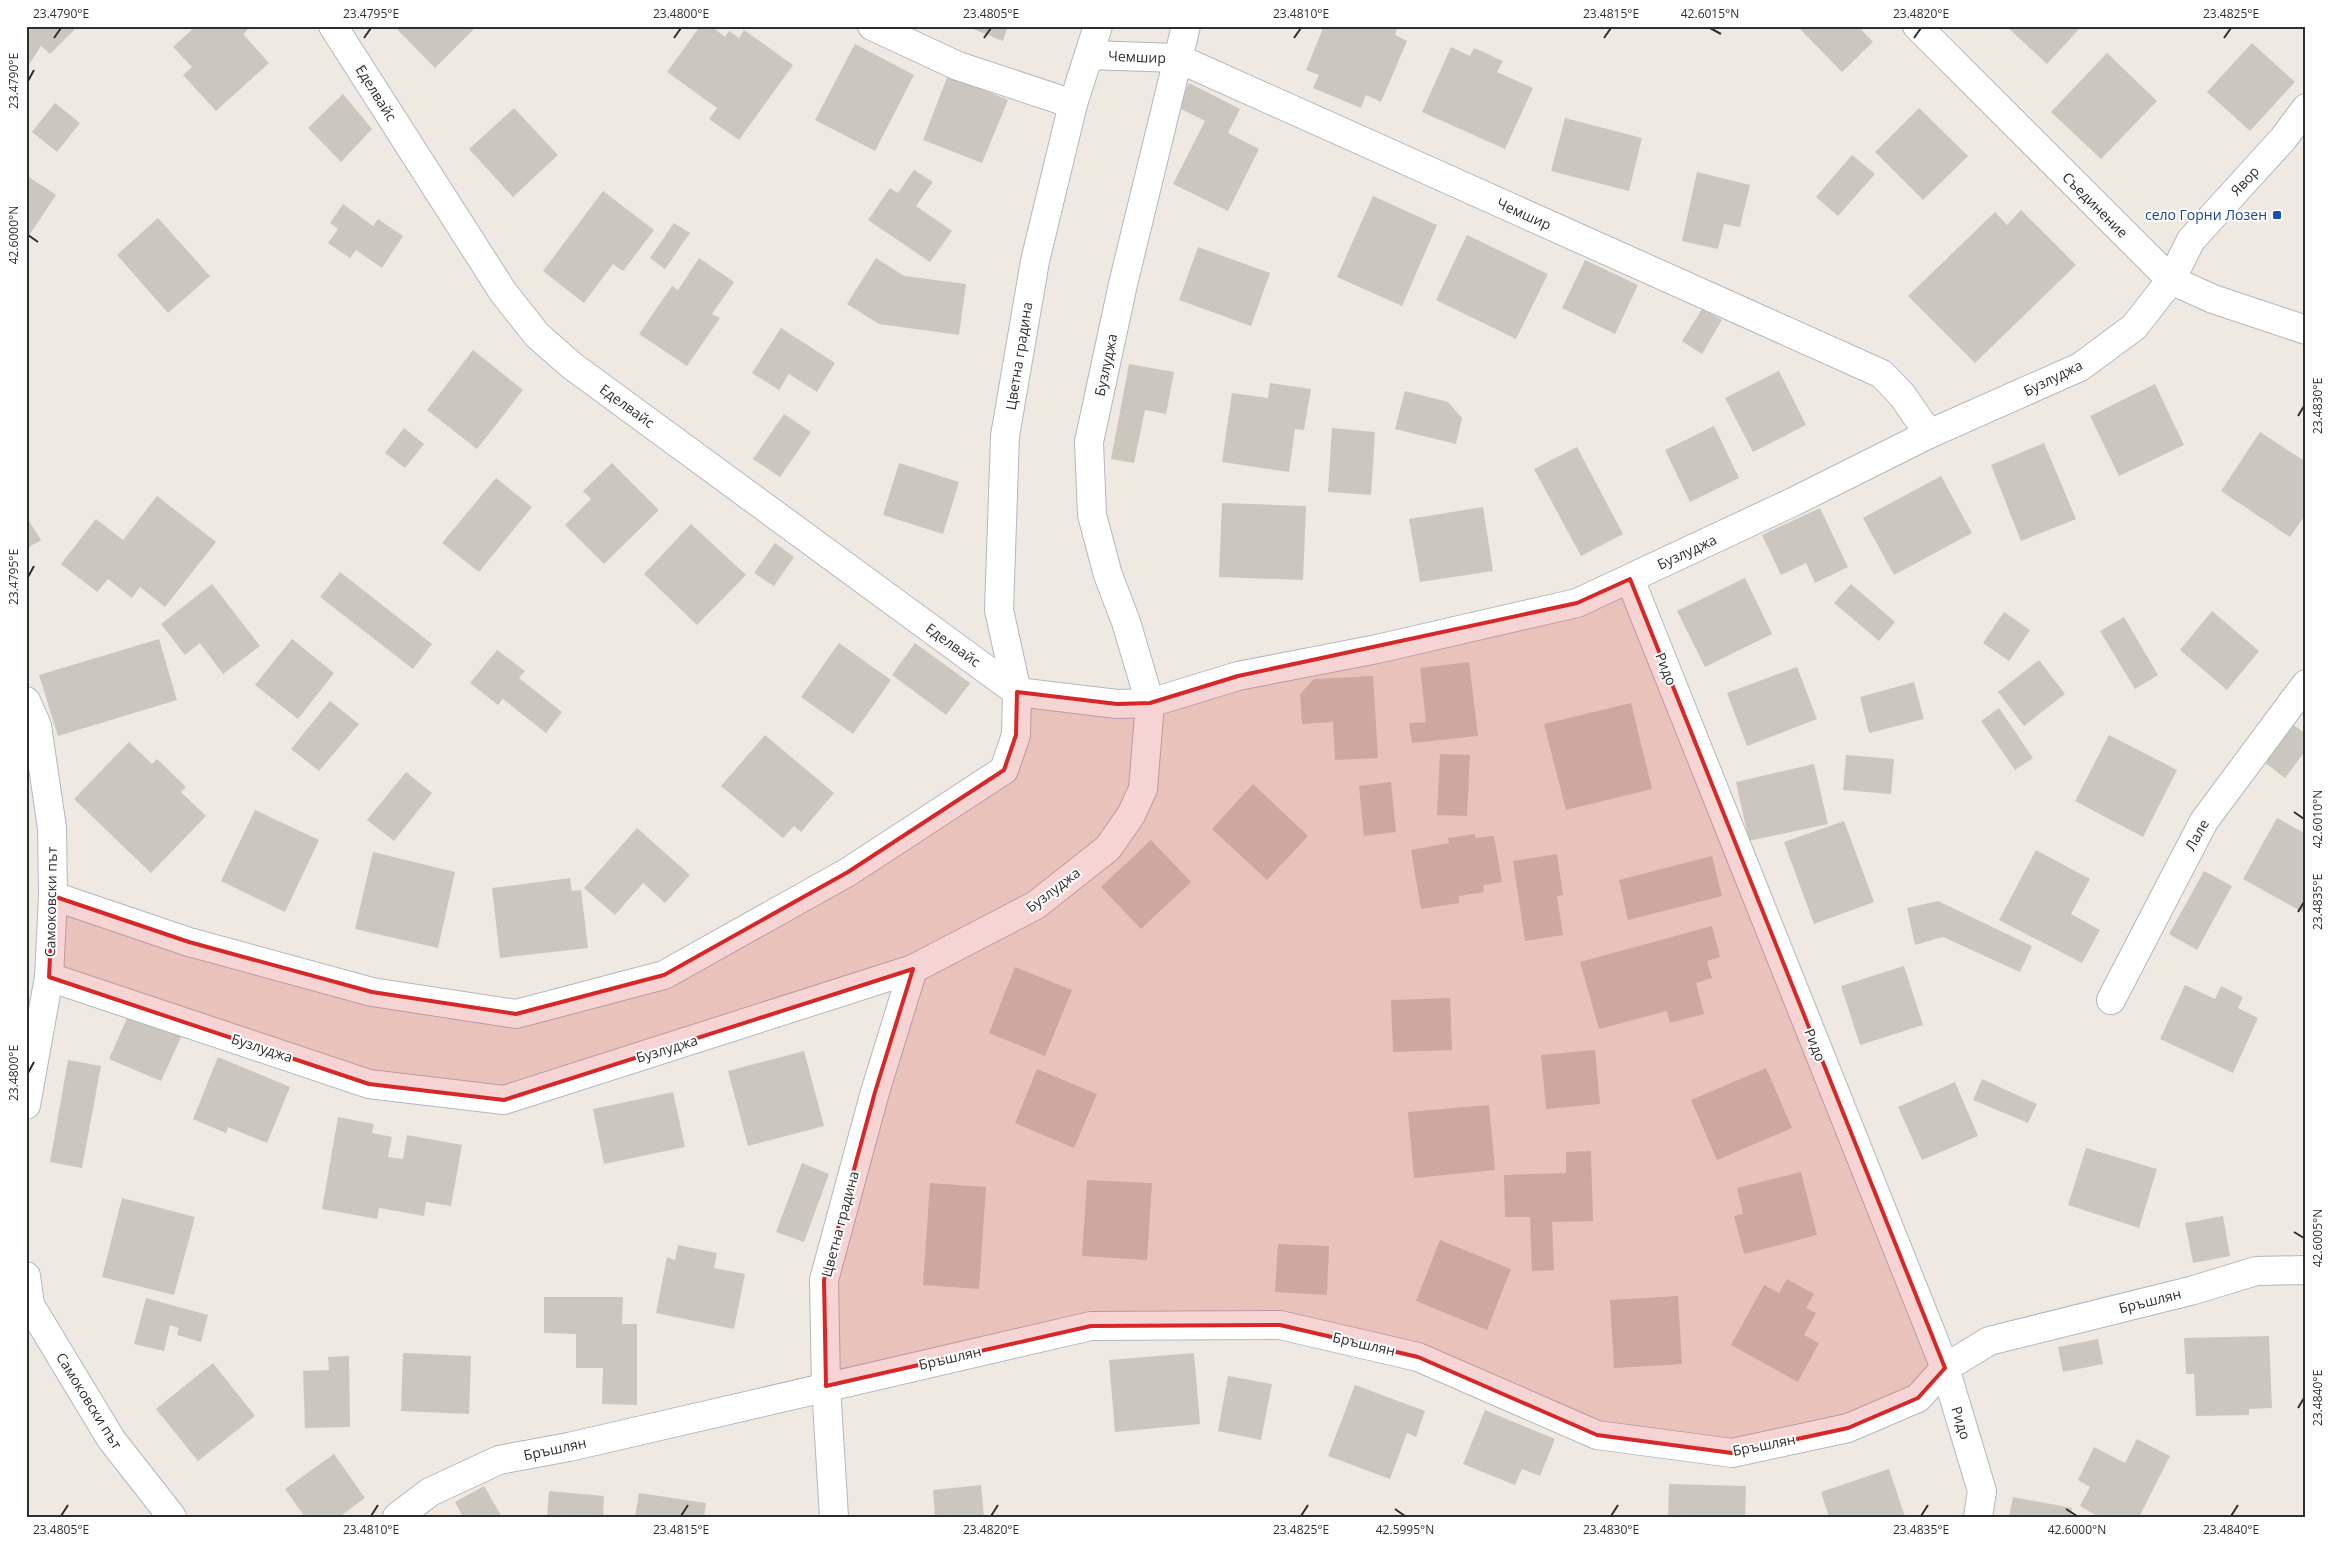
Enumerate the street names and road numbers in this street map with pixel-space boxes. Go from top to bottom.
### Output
street label: Чемшир [1108,46,1166,67]
street label: Еделвайс [352,61,401,125]
street label: Явор [2226,162,2263,200]
street label: Съединение [2058,168,2132,242]
street label: Чемшир [1494,193,1554,234]
street label: Цветна градина [1001,301,1036,411]
street label: Бузлуджа [1090,332,1121,398]
street label: Бузлуджа [2020,355,2085,400]
street label: Еделвайс [596,379,659,432]
street label: Бузлуджа [1654,530,1720,574]
street label: Еделвайс [922,618,985,671]
street label: Ридо [1651,650,1682,688]
street label: Лале [2180,815,2213,854]
street label: Самоковски път [40,846,61,957]
street label: Бузлуджа [1022,863,1084,916]
street label: Ридо [1800,1026,1831,1064]
street label: Бузлуджа [229,1029,295,1066]
street label: Бузлуджа [634,1030,700,1067]
street label: Цветна градина [816,1169,863,1279]
street label: Бръшлян [2117,1284,2183,1317]
street label: Бръшлян [1331,1327,1397,1360]
street label: Бръшлян [917,1341,983,1374]
street label: Самоковски път [52,1349,127,1453]
street label: Ридо [1947,1404,1976,1442]
street label: Бръшлян [1731,1429,1797,1460]
street label: Бръшлян [522,1433,588,1464]

